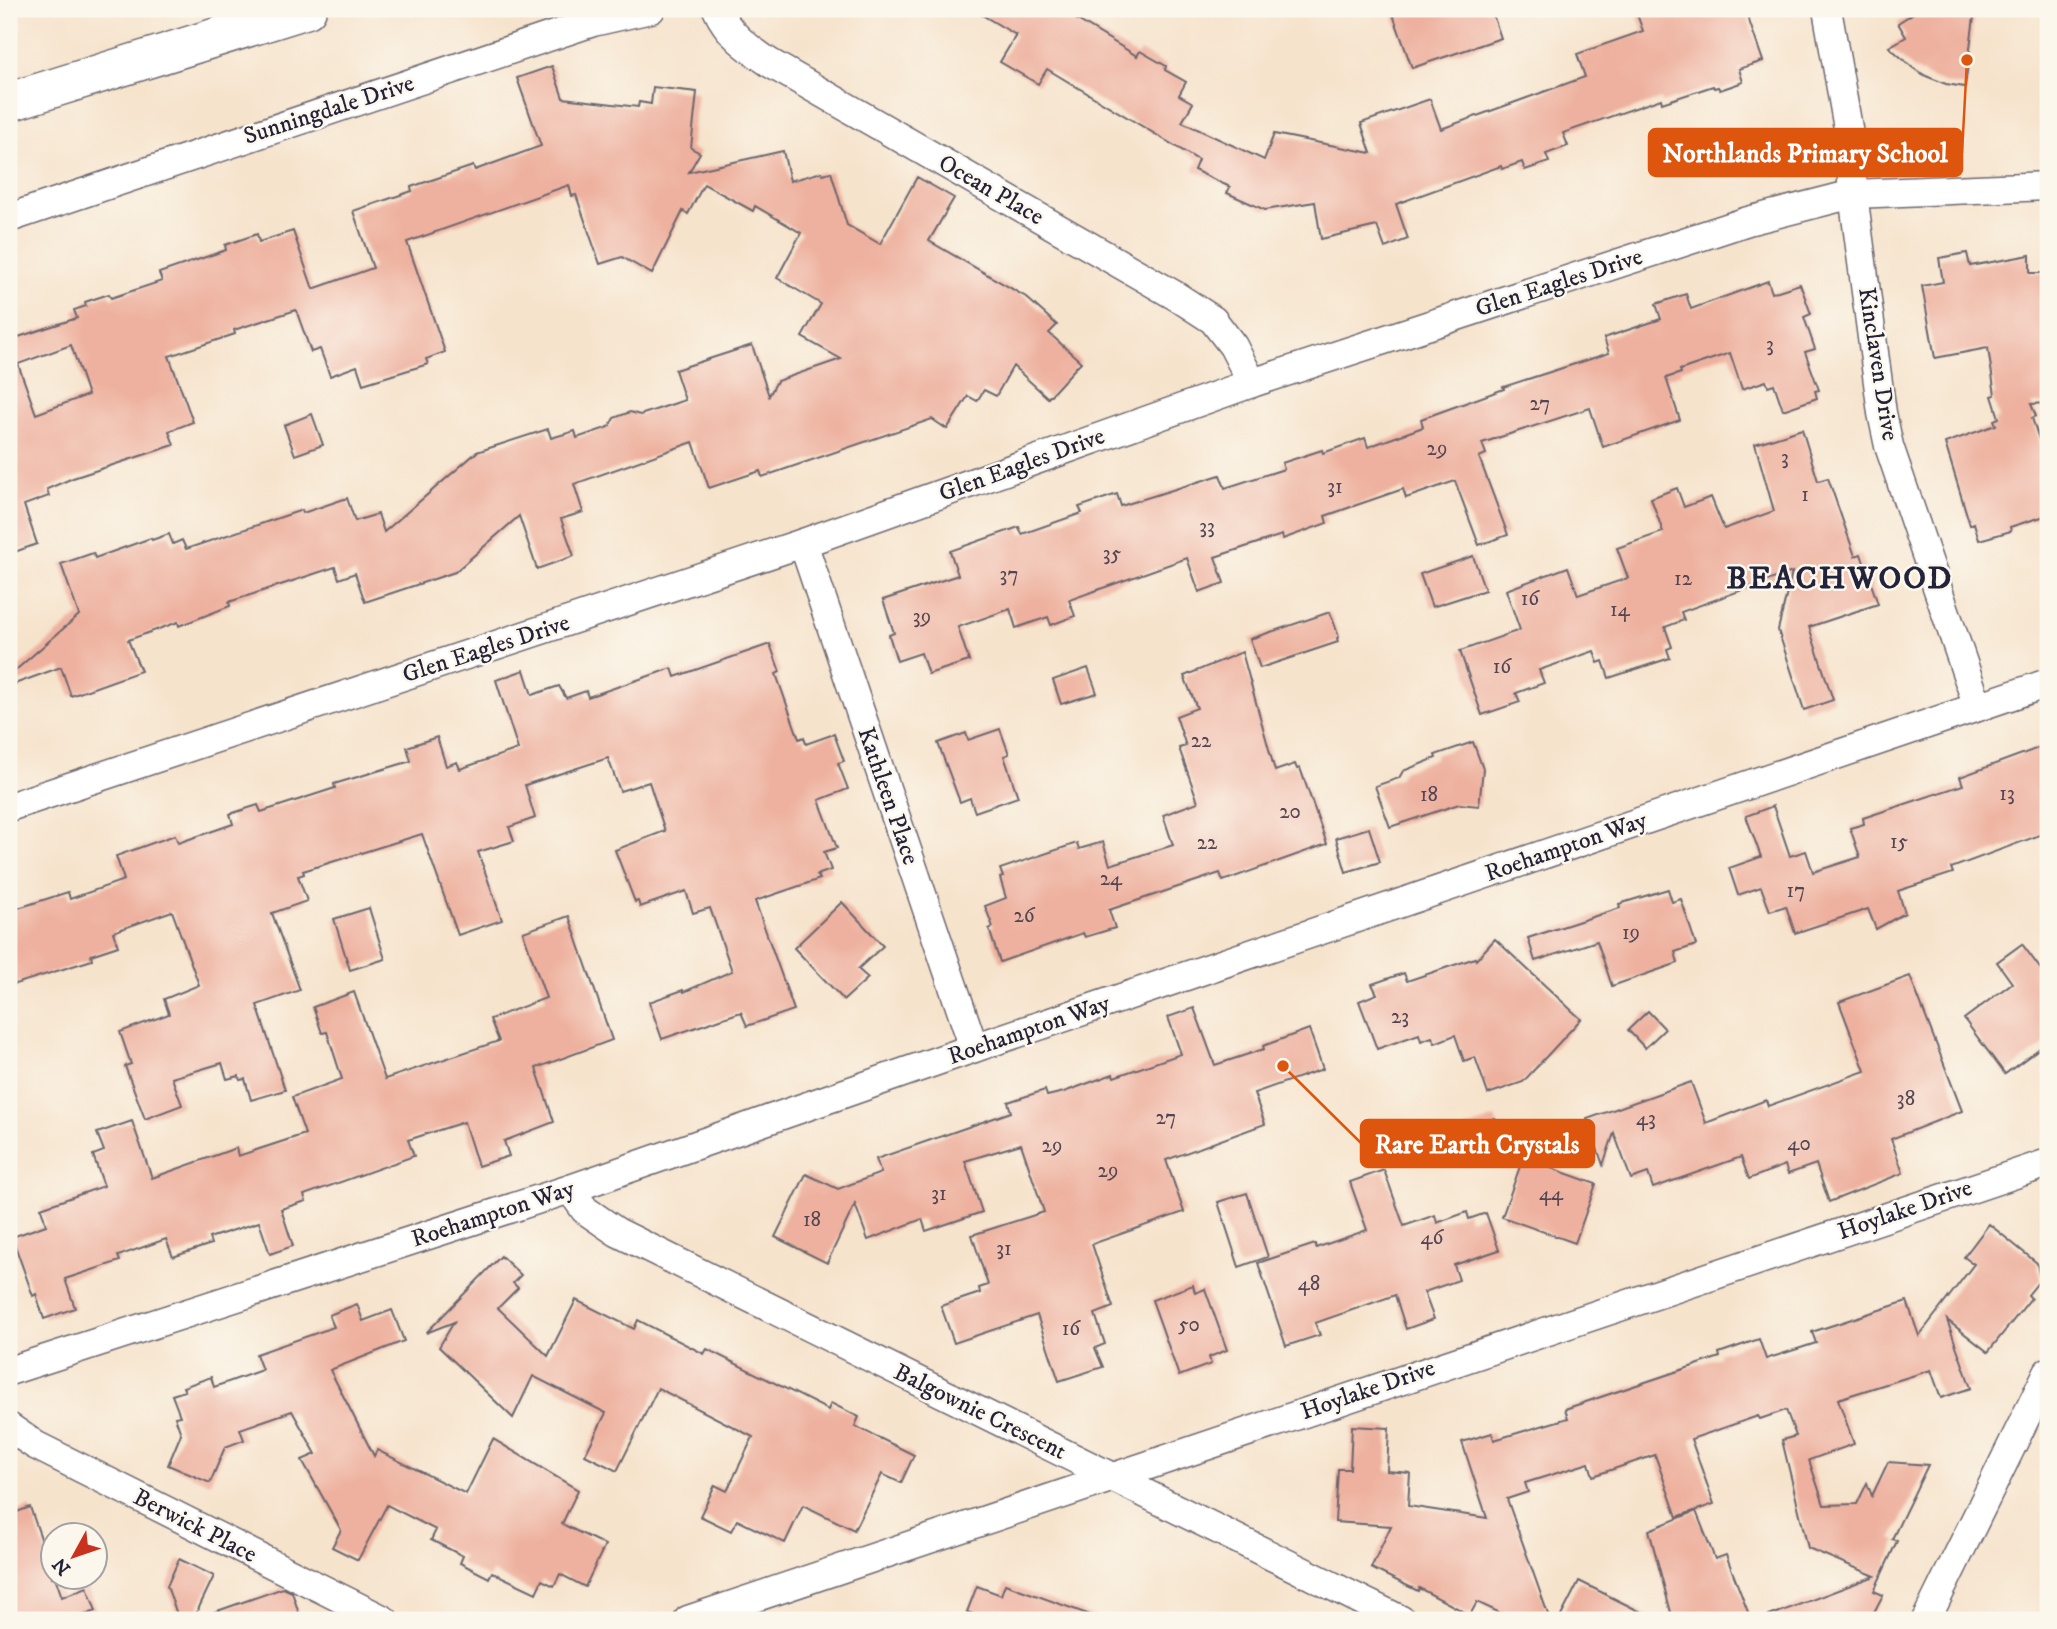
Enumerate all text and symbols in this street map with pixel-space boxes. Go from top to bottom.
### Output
street label: Sunningdale Drive [240,68,418,152]
callout: Northlands Primary School [1649,129,1962,176]
text: Northlands Primary School [1662,138,1949,171]
street label: Ocean Place [933,148,1049,232]
street label: Glen Eagles Drive [1472,242,1646,324]
street label: Kinclaven Drive [1851,285,1905,443]
house number: 3 [1766,332,1774,358]
house number: 27 [1530,391,1550,417]
street label: Glen Eagles Drive [935,421,1109,509]
house number: 29 [1427,436,1447,462]
house number: 3 [1781,445,1789,471]
house number: 31 [1327,474,1343,500]
house number: 1 [1801,482,1809,508]
house number: 33 [1199,514,1215,540]
house number: 35 [1103,541,1121,567]
district label: BEACHWOOD [1727,559,1953,599]
house number: 37 [1000,562,1018,588]
house number: 12 [1674,566,1693,592]
house number: 16 [1521,586,1540,612]
house number: 14 [1610,597,1631,623]
house number: 39 [913,604,931,630]
street label: Glen Eagles Drive [399,608,573,690]
house number: 16 [1493,654,1512,680]
street label: Kathleen Place [850,723,926,869]
house number: 22 [1191,728,1212,754]
house number: 13 [1999,781,2015,807]
house number: 18 [1420,782,1438,808]
house number: 20 [1279,799,1301,825]
street label: Roehampton Way [1481,805,1652,889]
house number: 15 [1890,829,1908,855]
house number: 22 [1197,830,1218,856]
house number: 24 [1100,866,1123,892]
house number: 17 [1787,878,1805,904]
house number: 26 [1013,903,1036,929]
house number: 19 [1622,920,1640,946]
street label: Roehampton Way [944,988,1115,1072]
house number: 23 [1391,1004,1409,1030]
house number: 38 [1897,1086,1915,1112]
house number: 27 [1156,1105,1176,1131]
house number: 43 [1636,1106,1656,1132]
callout: Rare Earth Crystals [1361,1120,1594,1167]
text: Rare Earth Crystals [1375,1129,1580,1162]
house number: 40 [1787,1131,1811,1157]
house number: 29 [1042,1133,1062,1159]
house number: 29 [1098,1158,1118,1184]
street label: Roehampton Way [408,1173,579,1254]
street label: Hoylake Drive [1834,1173,1976,1247]
house number: 31 [931,1181,947,1207]
house number: 44 [1539,1181,1564,1207]
house number: 18 [803,1207,821,1233]
house number: 46 [1420,1225,1445,1251]
house number: 31 [996,1236,1012,1262]
house number: 48 [1298,1271,1320,1297]
house number: 50 [1178,1312,1200,1338]
house number: 16 [1062,1316,1081,1342]
street label: Hoylake Drive [1297,1353,1439,1427]
street label: Balgownie Crescent [889,1357,1071,1467]
street label: Berwick Place [128,1482,262,1570]
north arrow [38,1520,108,1590]
text: N [48,1552,76,1579]

